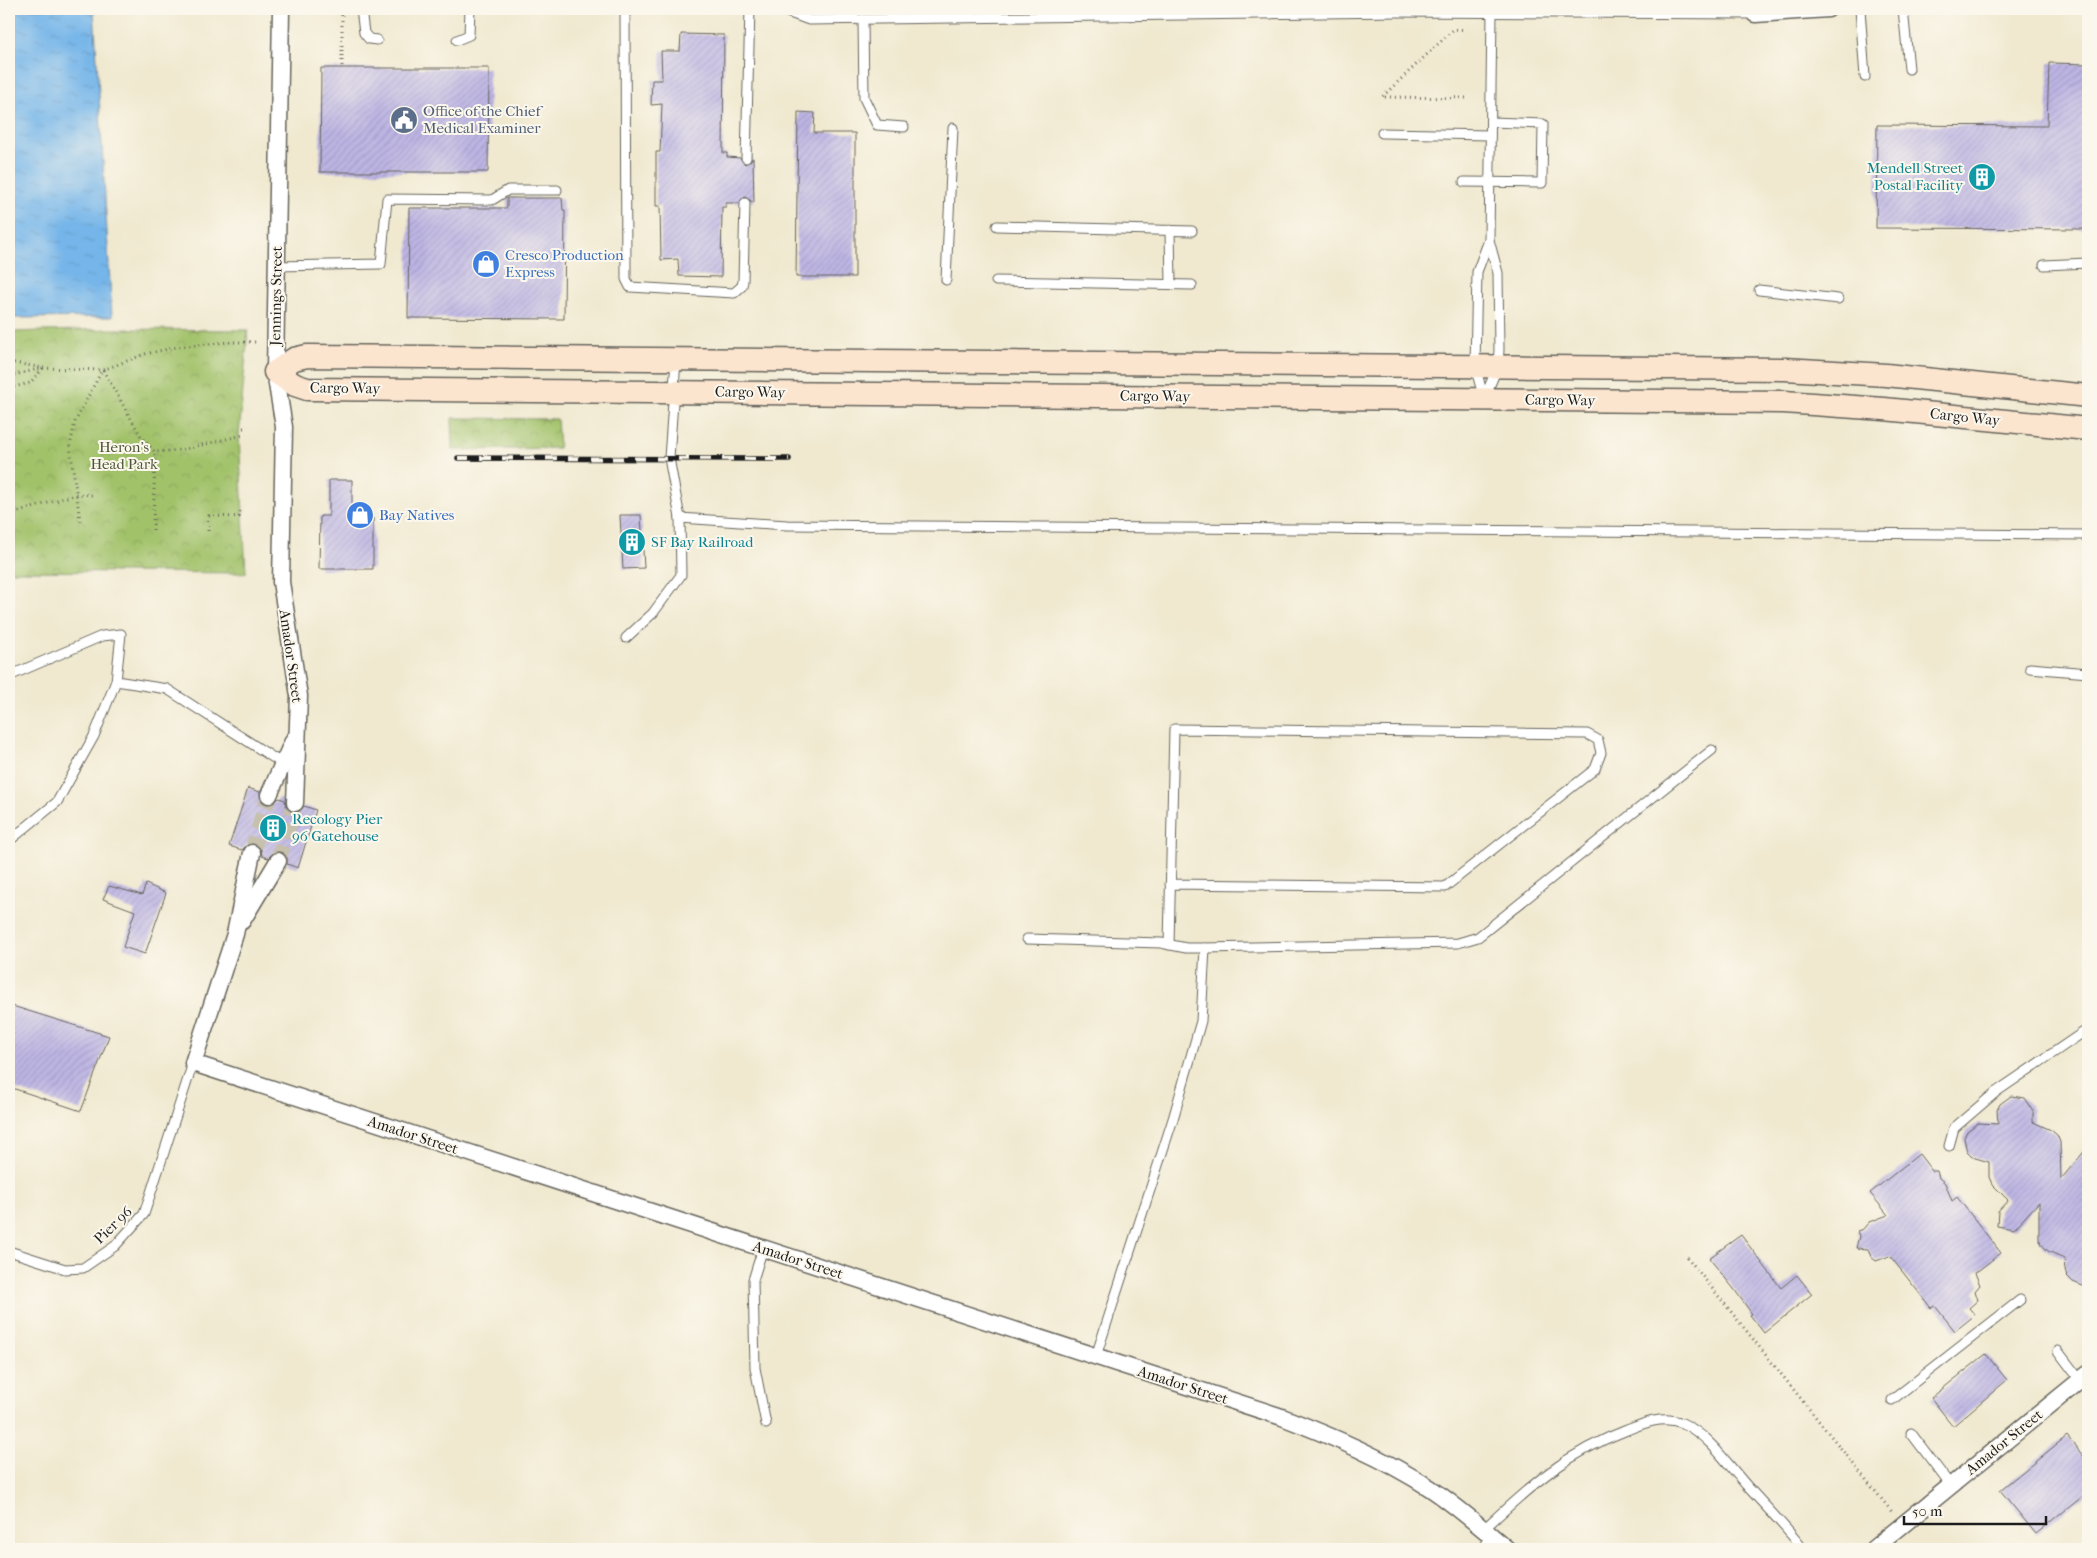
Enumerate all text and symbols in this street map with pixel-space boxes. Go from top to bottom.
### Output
place label: Office of the Chief Medical Examiner [423,102,543,137]
public building icon: Office of the Chief Medical Examiner [389,105,419,135]
place label: Mendell Street Postal Facility [1867,159,1964,194]
building icon: Mendell Street Postal Facility [1967,162,1997,192]
street label: Jennings Street [266,245,286,347]
place label: Cresco Production Express [505,246,624,281]
shop icon: Cresco Production Express [471,249,501,279]
street label: Cargo Way [310,378,381,398]
street label: Cargo Way [715,382,786,402]
street label: Cargo Way [1120,386,1191,406]
street label: Cargo Way [1525,390,1596,410]
street label: Cargo Way [1929,404,2002,430]
park label: Heron's Head Park [90,438,158,473]
shop icon: Bay Natives [345,500,375,530]
place label: Bay Natives [379,506,455,524]
building icon: SF Bay Railroad [617,527,647,557]
place label: SF Bay Railroad [651,533,754,551]
street label: Amador Street [275,607,307,704]
place label: Recology Pier 96 Gatehouse [292,810,383,845]
building icon: Recology Pier 96 Gatehouse [258,813,288,843]
street label: Amador Street [365,1112,461,1158]
street label: Pier 96 [90,1202,137,1248]
street label: Amador Street [750,1237,846,1283]
street label: Amador Street [1135,1362,1231,1408]
street label: Amador Street [1961,1405,2047,1479]
scale bar [1904,1493,2047,1525]
text: 50 m [1912,1502,1943,1520]

